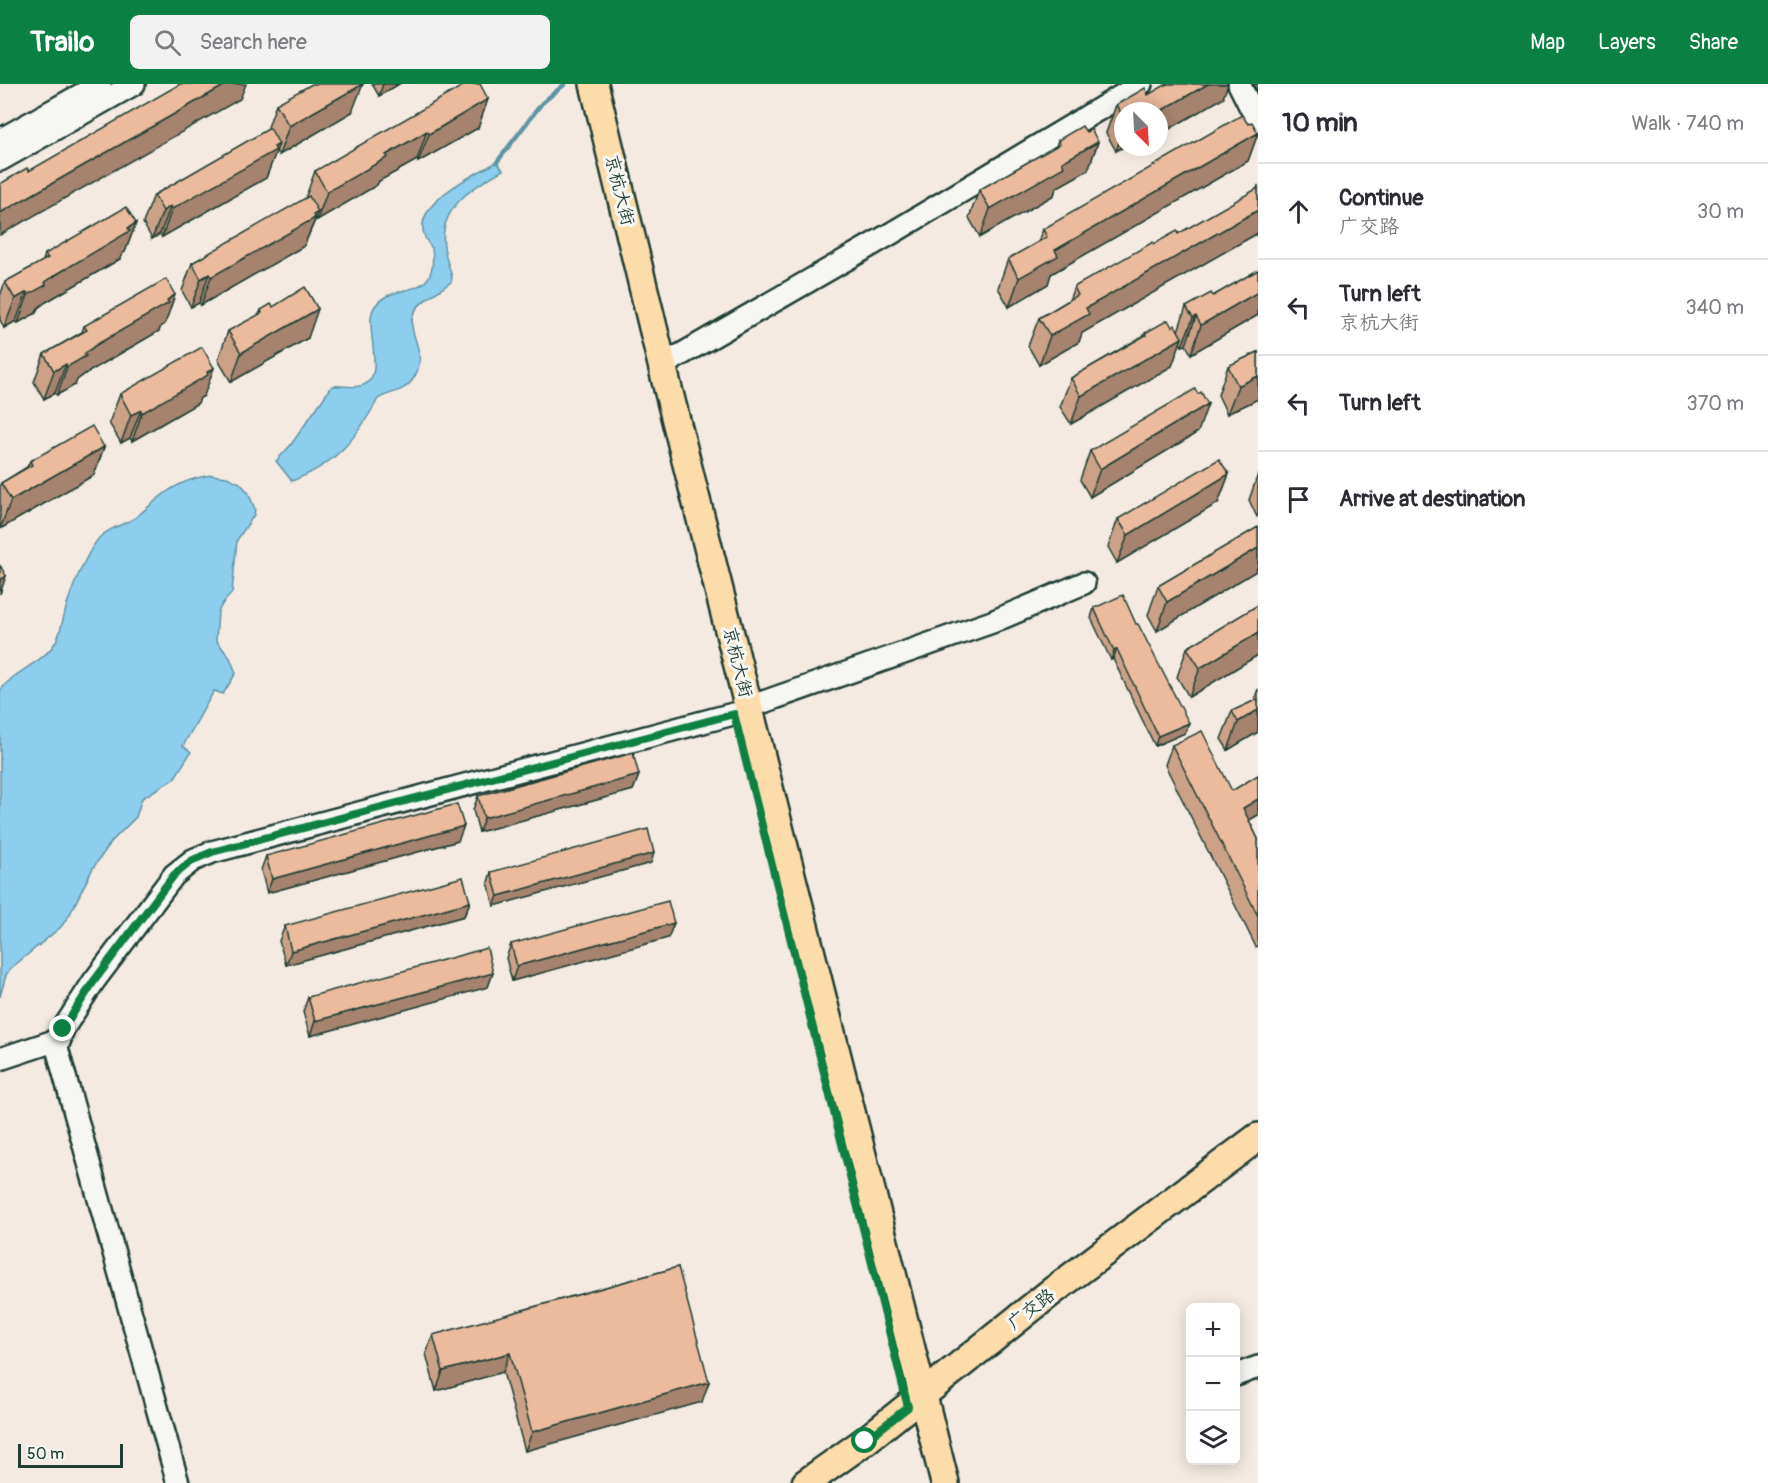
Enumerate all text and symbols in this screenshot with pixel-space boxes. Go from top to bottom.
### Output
search box [130,15,550,69]
text: Trailo [30,25,94,60]
icon: search [151,26,184,59]
text: Search here [199,28,307,56]
text: Map [1530,29,1565,56]
text: Layers [1598,29,1656,56]
text: Share [1689,29,1738,56]
north arrow [1114,102,1168,156]
text: 10 min [1282,107,1358,139]
text: Walk · 740 m [1631,111,1744,136]
street label: 京杭大街 [600,152,639,228]
text: Continue [1339,184,1423,212]
icon: ahead [1282,195,1315,228]
text: 30 m [1697,199,1744,224]
text: 广交路 [1339,214,1399,239]
text: Turn left [1339,280,1421,308]
icon: left [1282,291,1315,324]
text: 340 m [1685,295,1744,320]
text: 京杭大街 [1339,310,1419,335]
icon: left [1282,387,1315,420]
text: Turn left [1339,389,1421,417]
text: 370 m [1687,391,1744,416]
icon: arrive [1282,483,1315,516]
text: Arrive at destination [1339,485,1525,513]
street label: 京杭大街 [718,624,757,700]
route end [49,1015,75,1041]
street label: 广交路 [1003,1284,1060,1335]
map controls [1186,1303,1240,1465]
button: + [1186,1303,1240,1357]
button: − [1186,1357,1240,1411]
button: layers [1186,1411,1240,1465]
route start [851,1427,877,1453]
scale bar [18,1441,123,1468]
text: 50 m [27,1444,64,1464]

